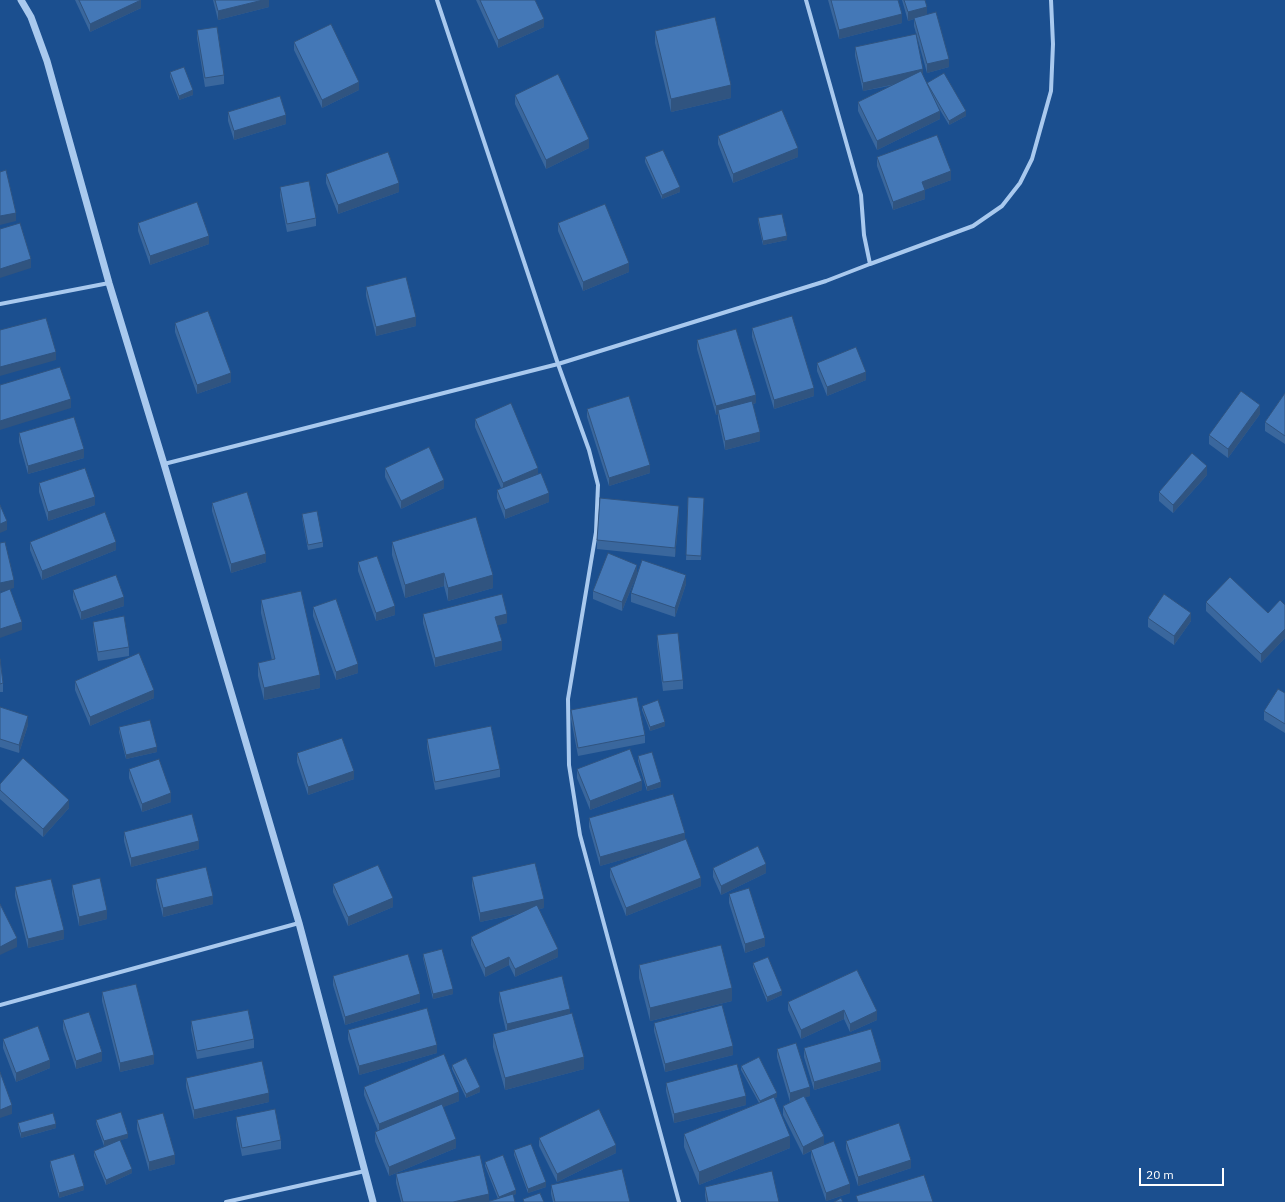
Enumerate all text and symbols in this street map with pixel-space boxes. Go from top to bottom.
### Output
scale bar [1141,1160,1226,1186]
text: 20 m [1146,1167,1174,1182]

